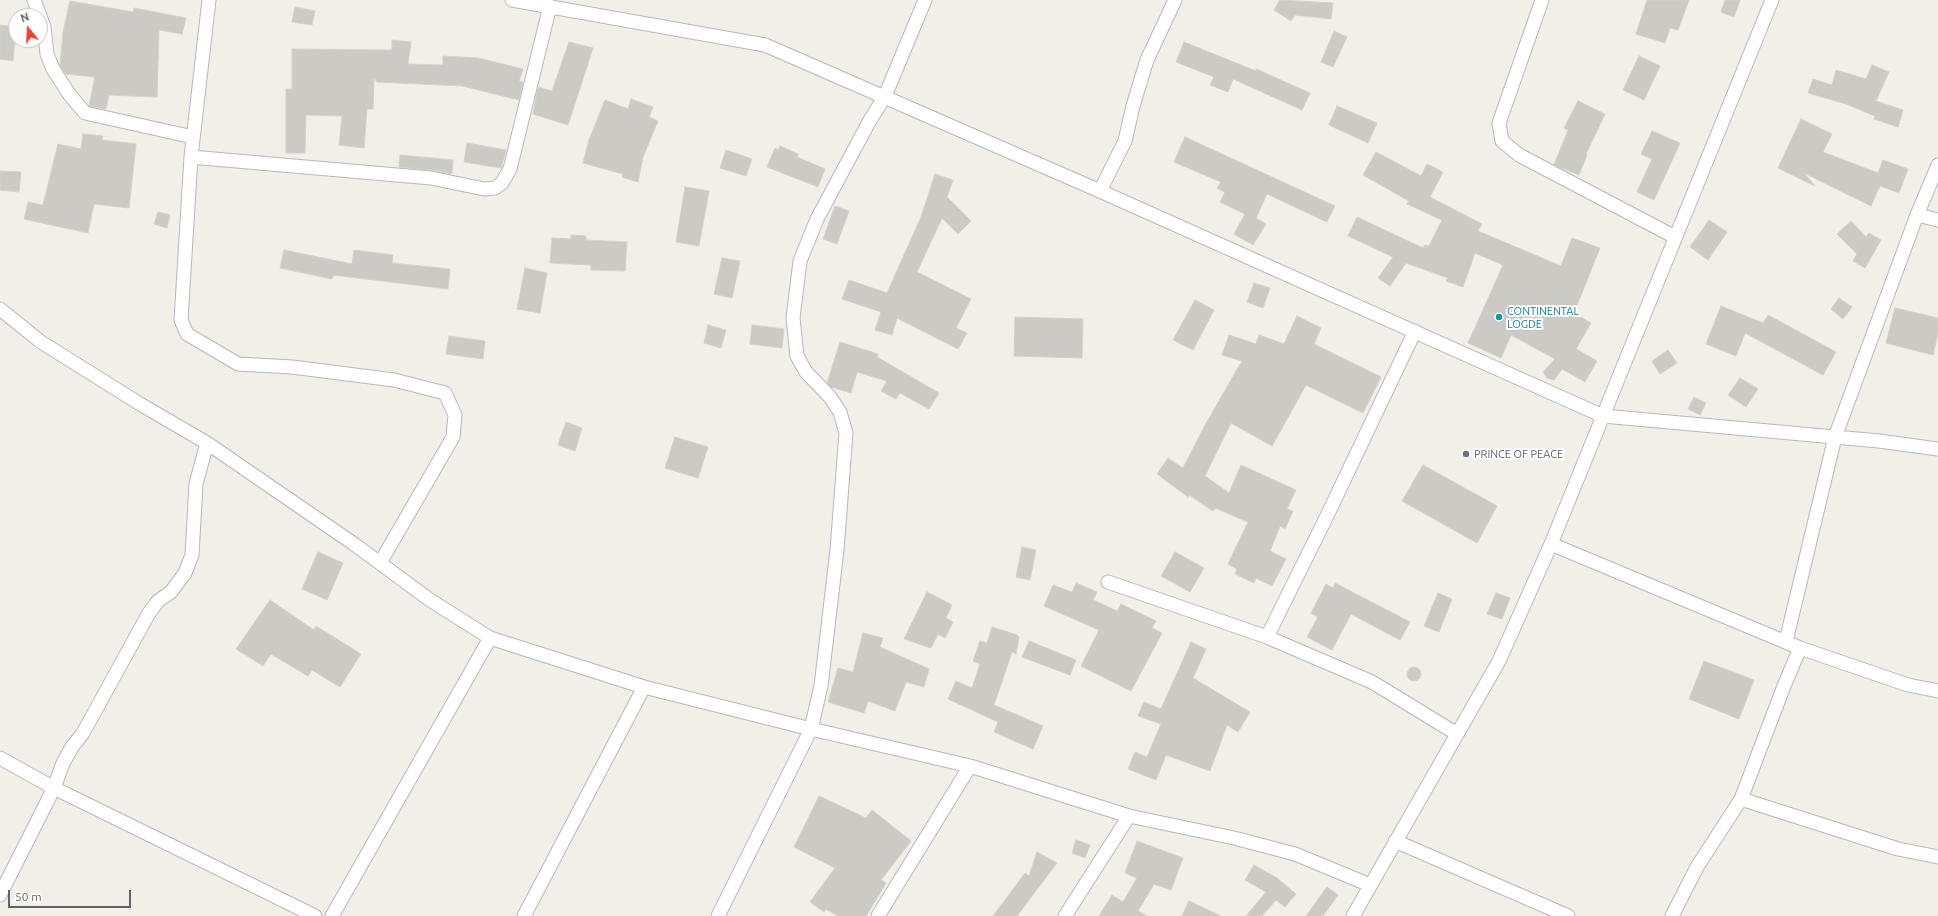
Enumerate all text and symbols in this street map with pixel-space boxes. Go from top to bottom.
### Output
north arrow [8,8,48,48]
text: N [19,11,30,25]
place label: CONTINENTAL LOGDE [1507,304,1579,330]
marker: CONTINENTAL LOGDE [1494,312,1504,322]
place label: PRINCE OF PEACE [1474,447,1563,461]
marker: PRINCE OF PEACE [1461,449,1471,459]
scale bar [10,882,133,908]
text: 50 m [15,890,42,903]

